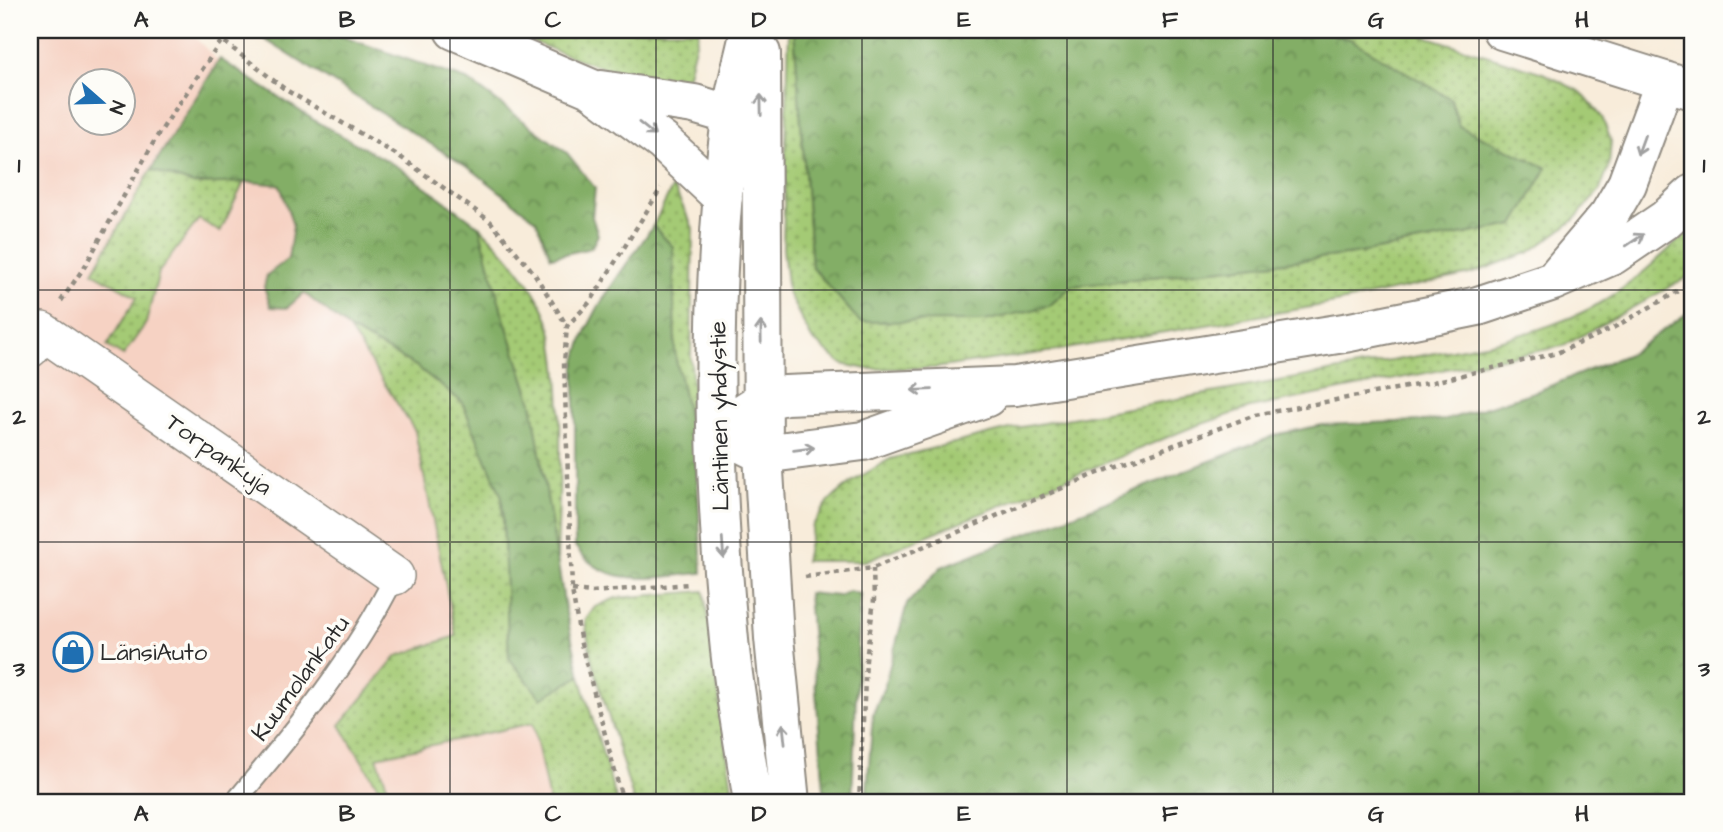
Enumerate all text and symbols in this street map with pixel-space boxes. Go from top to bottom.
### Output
text: A [134,4,149,36]
text: B [339,4,356,36]
text: C [545,4,562,36]
text: D [752,4,767,36]
text: E [957,4,971,36]
text: F [1162,4,1179,36]
text: G [1368,4,1384,36]
text: H [1575,4,1589,36]
north arrow [66,66,136,136]
one-way arrow [755,94,768,117]
text: N [102,97,131,118]
one-way arrow [638,121,656,136]
one-way arrow [1634,134,1647,156]
text: 1 [18,149,21,181]
text: 1 [1703,149,1706,181]
one-way arrow [1625,233,1644,247]
street label: Läntinen yhdystie [701,321,740,511]
one-way arrow [754,321,767,344]
one-way arrow [911,383,934,396]
text: 2 [11,401,26,433]
text: 2 [1696,401,1711,433]
street label: Torpankuja [158,406,278,504]
one-way arrow [792,442,814,455]
one-way arrow [717,537,730,559]
street label: Kuumolankatu [244,609,358,748]
shop icon: LänsiAuto [52,631,94,673]
place label: LänsiAuto [100,636,208,670]
text: 3 [12,653,25,685]
text: 3 [1697,653,1710,685]
one-way arrow [777,724,790,746]
text: A [134,798,149,830]
text: B [339,798,356,830]
text: C [545,798,562,830]
text: D [752,798,767,830]
text: E [957,798,971,830]
text: F [1162,798,1179,830]
text: G [1368,798,1384,830]
text: H [1575,798,1589,830]

